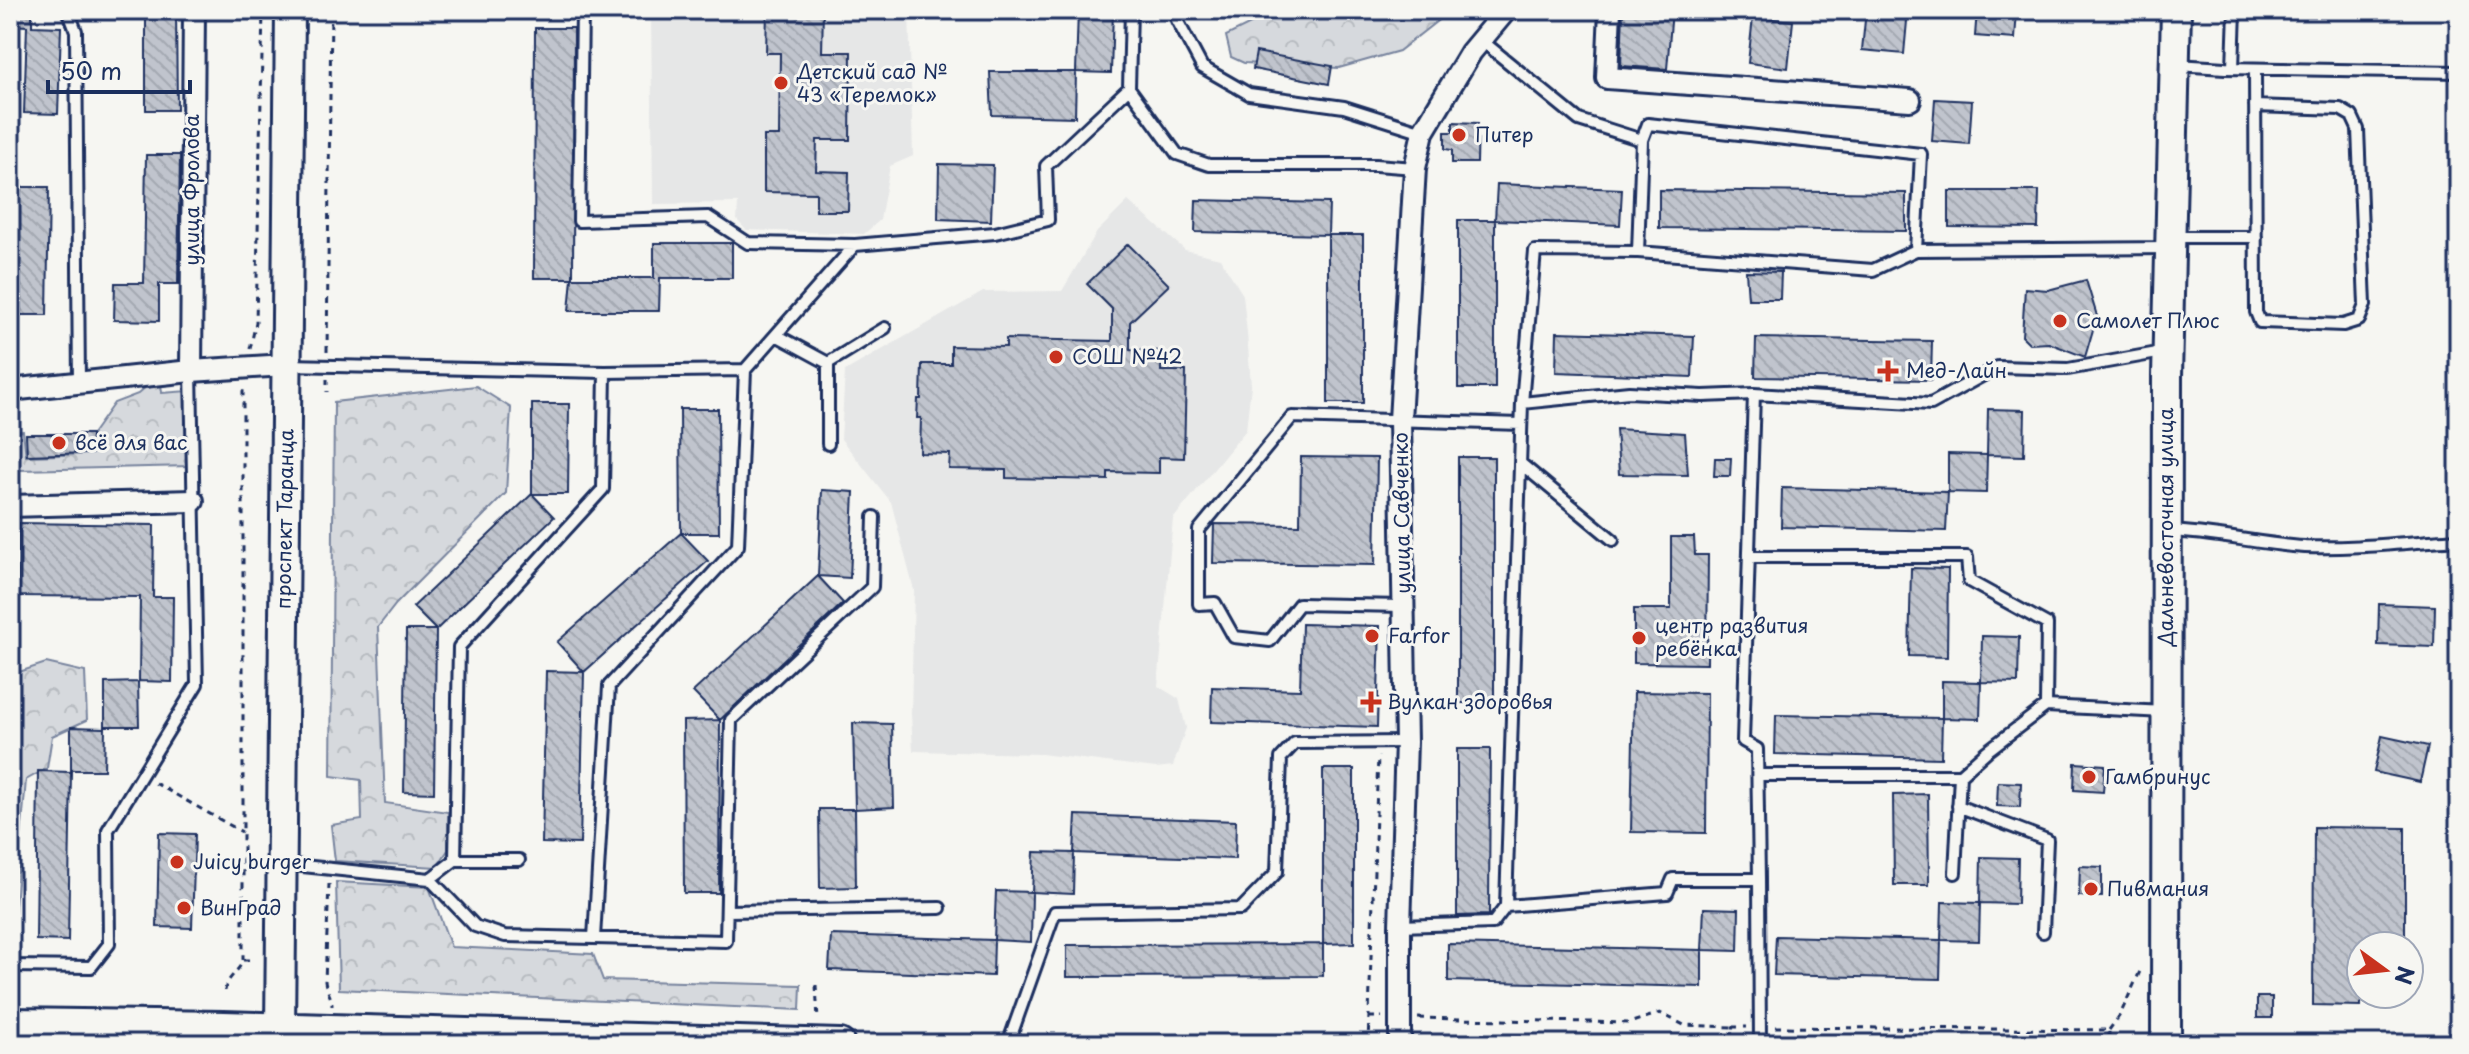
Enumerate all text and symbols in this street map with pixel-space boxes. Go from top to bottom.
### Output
scale bar [48,44,190,94]
text: 50 m [60,52,122,88]
place label: Детский сад № 43 «Теремок» [796,56,948,109]
marker: Детский сад № 43 «Теремок» [772,74,790,92]
street label: улица Фролова [176,114,206,266]
place label: Питер [1475,119,1534,149]
marker: Питер [1450,126,1468,144]
place label: Самолет Плюс [2076,305,2219,335]
marker: Самолет Плюс [2051,312,2069,330]
place label: СОШ №42 [1072,341,1183,371]
marker: СОШ №42 [1047,348,1065,366]
place label: Мед-Лайн [1906,355,2007,385]
marker: Мед-Лайн [1877,360,1899,382]
street label: Дальневосточная улица [2150,407,2180,647]
place label: всё для вас [75,427,187,457]
street label: проспект Таранца [267,428,301,609]
street label: улица Савченко [1385,432,1417,594]
marker: всё для вас [50,434,68,452]
place label: центр развития ребёнка [1655,610,1809,663]
place label: Farfor [1388,620,1451,650]
marker: Farfor [1363,627,1381,645]
marker: центр развития ребёнка [1630,629,1648,647]
place label: Вулкан здоровья [1387,686,1553,716]
marker: Вулкан здоровья [1362,693,1380,711]
place label: Гамбринус [2105,761,2210,791]
marker: Гамбринус [2080,768,2098,786]
place label: Juicy burger [193,846,312,876]
marker: Juicy burger [168,853,186,871]
place label: Пивмания [2107,873,2209,903]
marker: Пивмания [2082,880,2100,898]
place label: ВинГрад [200,892,282,922]
marker: ВинГрад [175,899,193,917]
north arrow [2345,930,2425,1010]
text: N [2388,963,2424,988]

